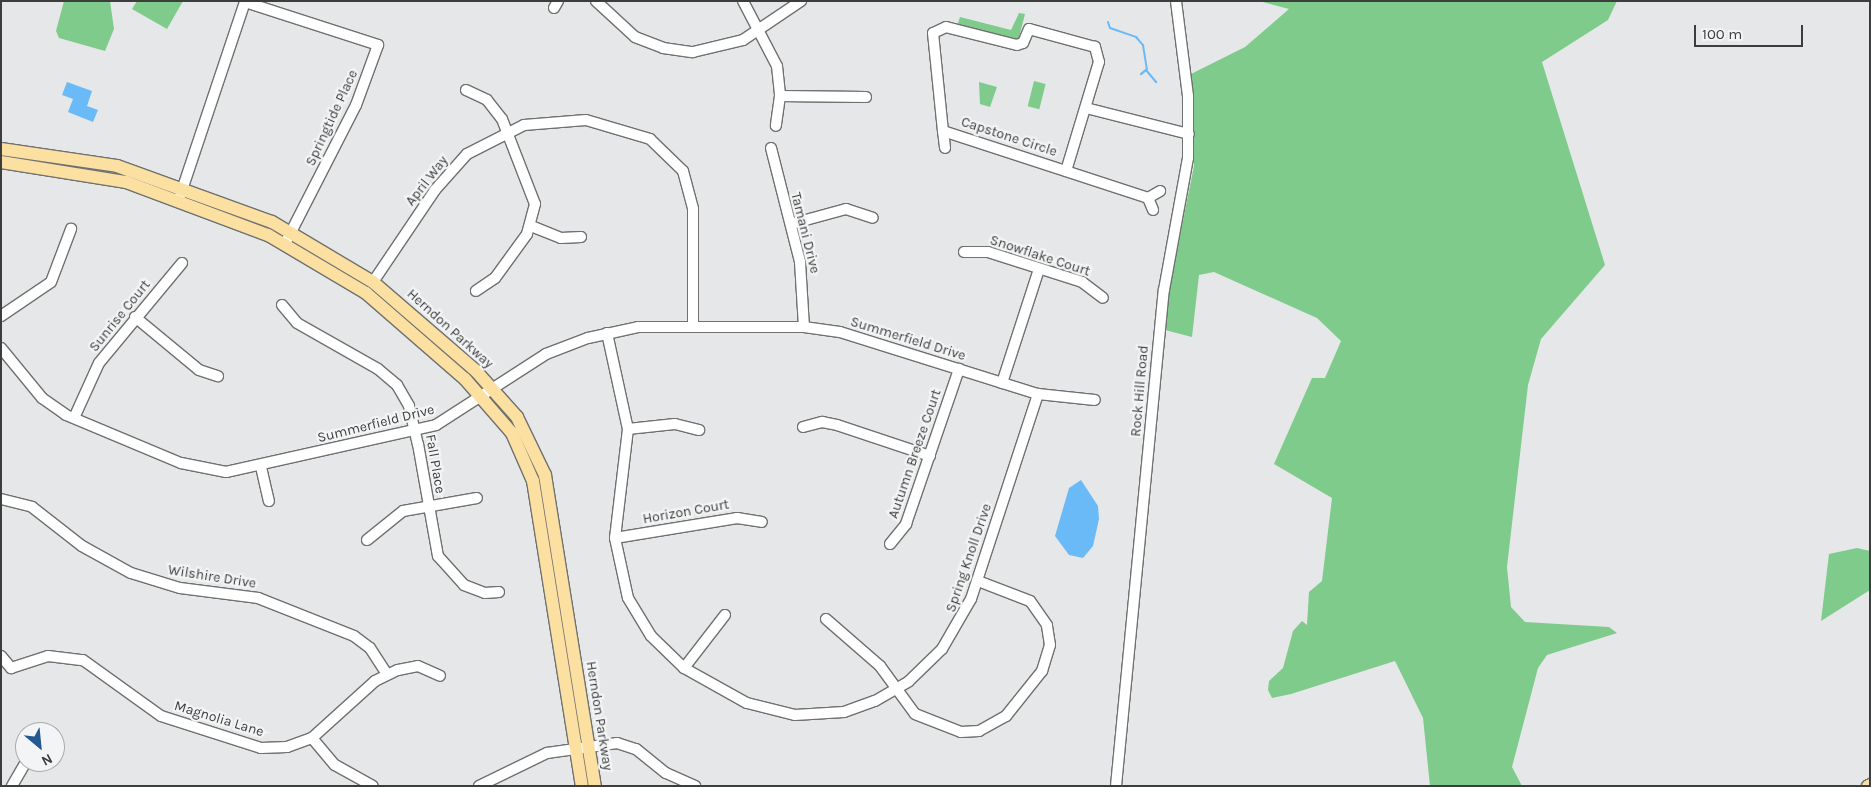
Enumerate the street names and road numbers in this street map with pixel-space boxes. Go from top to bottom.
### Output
street label: Springtide Place [302,67,362,169]
street label: Capstone Circle [959,114,1059,160]
street label: April Way [402,153,452,209]
street label: Tamani Drive [787,191,823,275]
street label: Snowflake Court [988,232,1092,280]
street label: Sunrise Court [86,277,154,355]
street label: Herndon Parkway [403,286,497,372]
street label: Summerfield Drive [848,313,968,365]
street label: Rock Hill Road [1128,345,1152,437]
street label: Autumn Breeze Court [885,387,945,521]
street label: Summerfield Drive [316,401,436,447]
street label: Fall Place [422,433,448,495]
street label: Horizon Court [642,496,730,528]
street label: Spring Knoll Drive [942,501,996,615]
street label: Wilshire Drive [167,562,257,592]
street label: Herndon Parkway [582,660,616,772]
street label: Magnolia Lane [172,697,266,741]

